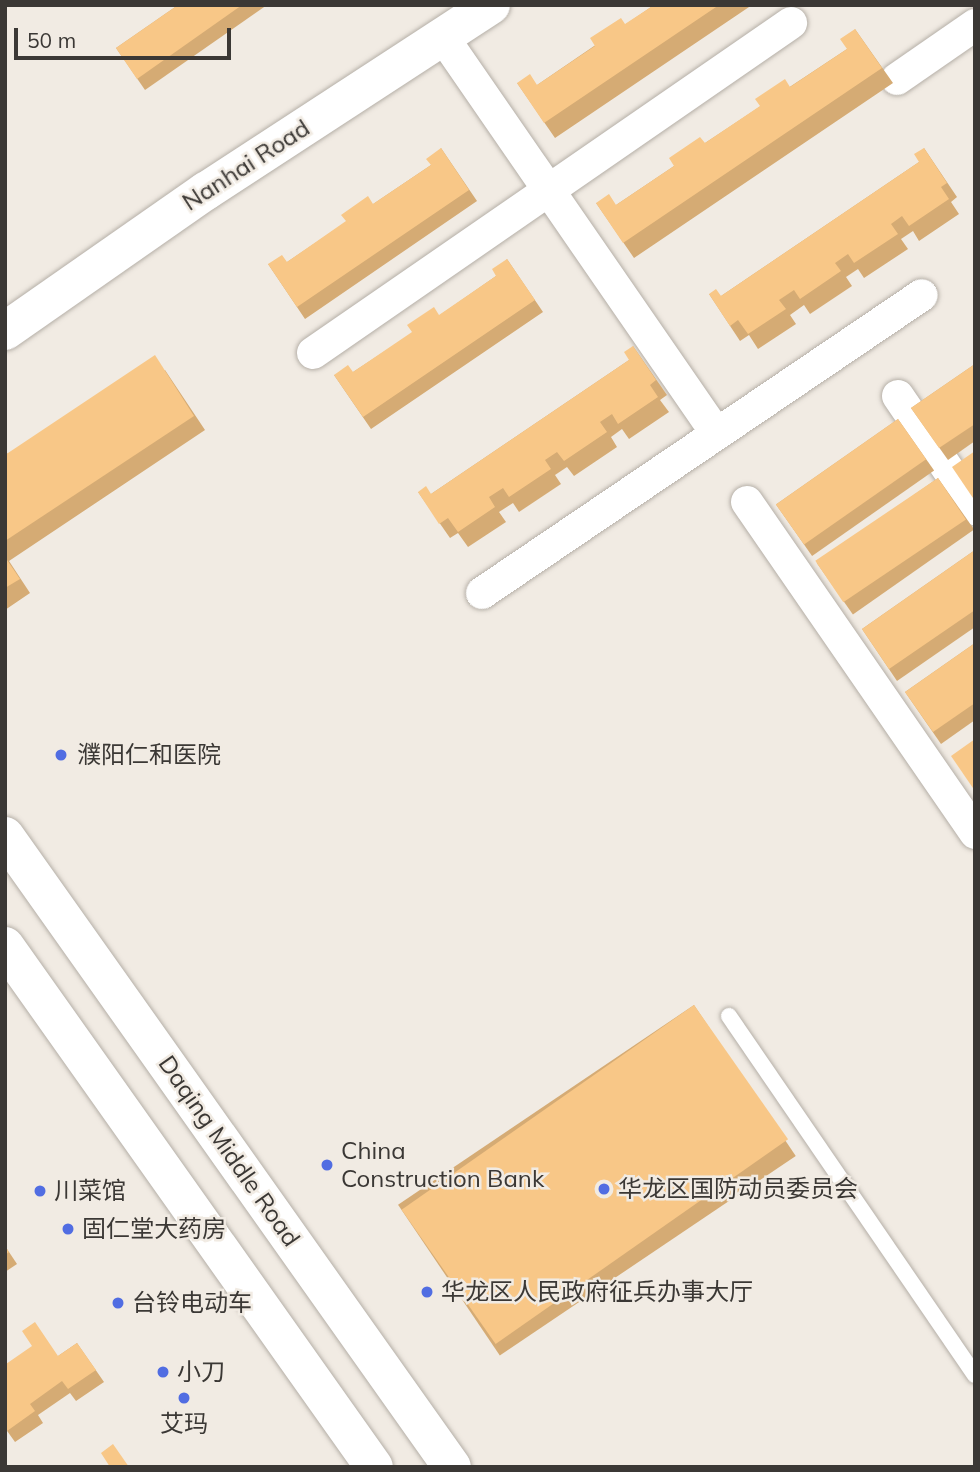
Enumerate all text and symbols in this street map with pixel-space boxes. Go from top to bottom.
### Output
scale bar [18,14,234,58]
text: 50 m [27,27,76,53]
street label: Nanhai Road [177,113,315,217]
place label: 濮阳仁和医院 [77,741,221,769]
marker: 濮阳仁和医院 [51,745,71,765]
street label: Daqing Middle Road [152,1050,306,1252]
place label: China Construction Bank [341,1137,544,1193]
marker: China Construction Bank [319,1157,335,1173]
place label: 华龙区国防动员委员会 [618,1175,858,1203]
place label: 川菜馆 [54,1177,126,1205]
marker: 华龙区国防动员委员会 [596,1181,612,1197]
marker: 川菜馆 [32,1183,48,1199]
place label: 固仁堂大药房 [82,1215,226,1243]
marker: 固仁堂大药房 [60,1221,76,1237]
place label: 华龙区人民政府征兵办事大厅 [441,1278,753,1306]
marker: 华龙区人民政府征兵办事大厅 [419,1284,435,1300]
place label: 台铃电动车 [132,1289,252,1317]
marker: 台铃电动车 [110,1295,126,1311]
place label: 小刀 [177,1358,225,1386]
marker: 小刀 [155,1364,171,1380]
marker: 艾玛 [176,1390,192,1406]
place label: 艾玛 [160,1410,208,1438]

